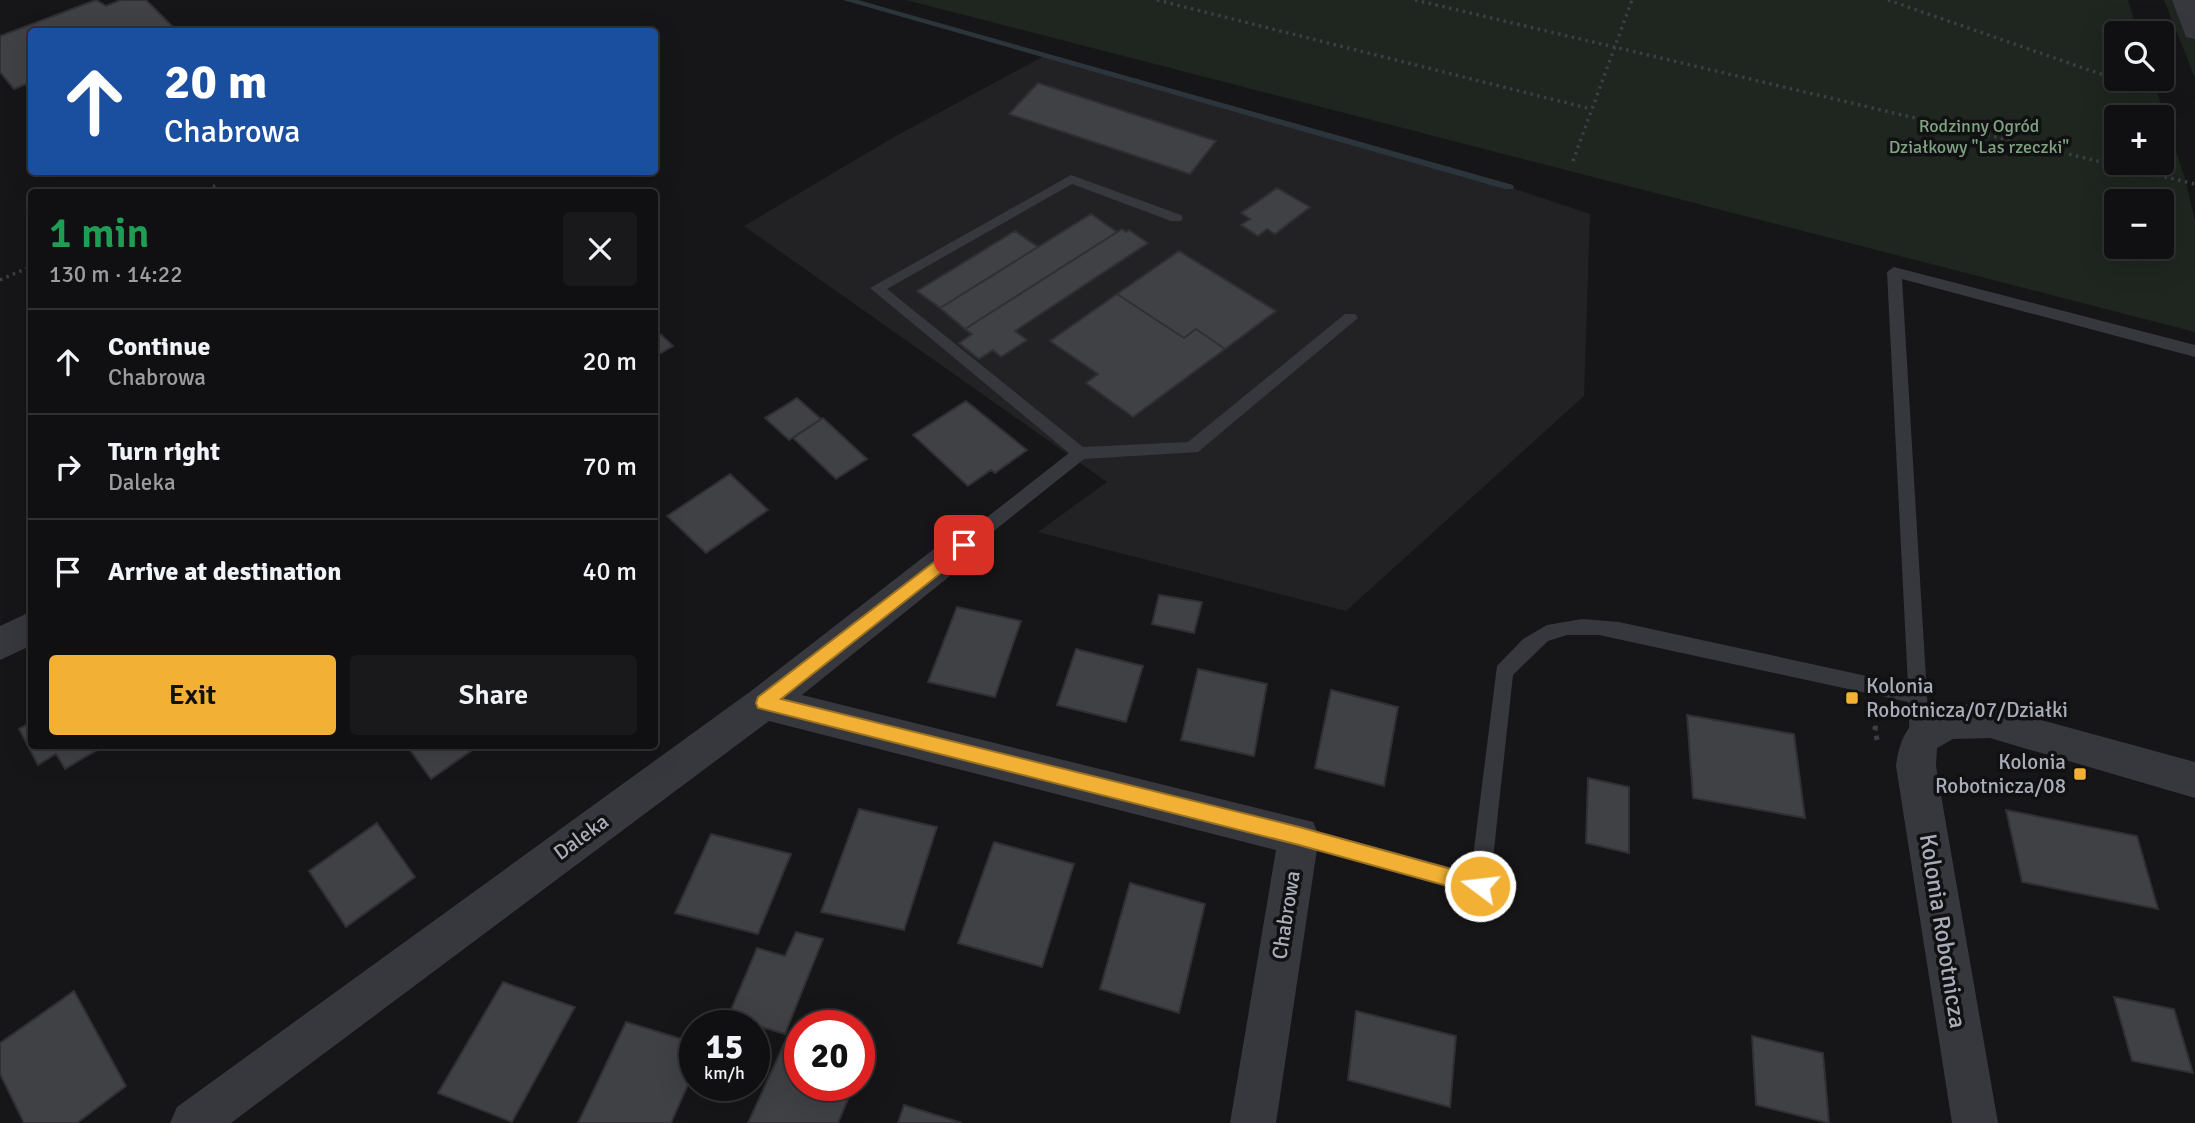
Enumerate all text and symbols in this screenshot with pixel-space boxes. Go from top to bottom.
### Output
map controls [2104,21,2174,259]
button: search [2104,21,2174,91]
text: 20 m [164,52,267,112]
icon: ahead [49,56,140,147]
button: + [2104,105,2174,175]
text: Chabrowa [164,112,300,151]
park label: Rodzinny Ogród Działkowy "Las rzeczki" [1889,115,2069,158]
button: − [2104,189,2174,259]
text: 1 min [49,208,150,259]
button: close [563,212,637,286]
text: 130 m · 14:22 [49,260,183,289]
text: Continue [108,331,210,363]
icon: ahead [49,343,87,381]
text: 20 m [582,346,637,378]
text: Chabrowa [108,363,206,392]
text: Turn right [108,436,220,468]
icon: right [49,448,87,486]
text: 70 m [582,451,637,483]
text: Daleka [108,468,176,497]
pin [934,515,994,575]
icon: arrive [945,526,983,564]
icon: arrive [49,553,87,591]
text: Arrive at destination [108,556,341,588]
text: 40 m [582,556,637,588]
button: Exit [49,655,336,735]
button: Share [350,655,637,735]
place label: Kolonia Robotnicza/07/Działki [1866,673,2068,723]
marker: Kolonia Robotnicza/07/Działki [1844,690,1860,706]
place label: Kolonia Robotnicza/08 [1935,749,2066,799]
marker: Kolonia Robotnicza/08 [2072,766,2088,782]
street label: Daleka [548,808,614,866]
street label: Kolonia Robotnicza [1913,832,1973,1030]
position arrow [1443,849,1517,923]
street label: Chabrowa [1266,869,1306,961]
speed limit sign: 20 [784,1010,875,1101]
text: 15 [706,1025,743,1068]
text: km/h [704,1062,745,1084]

